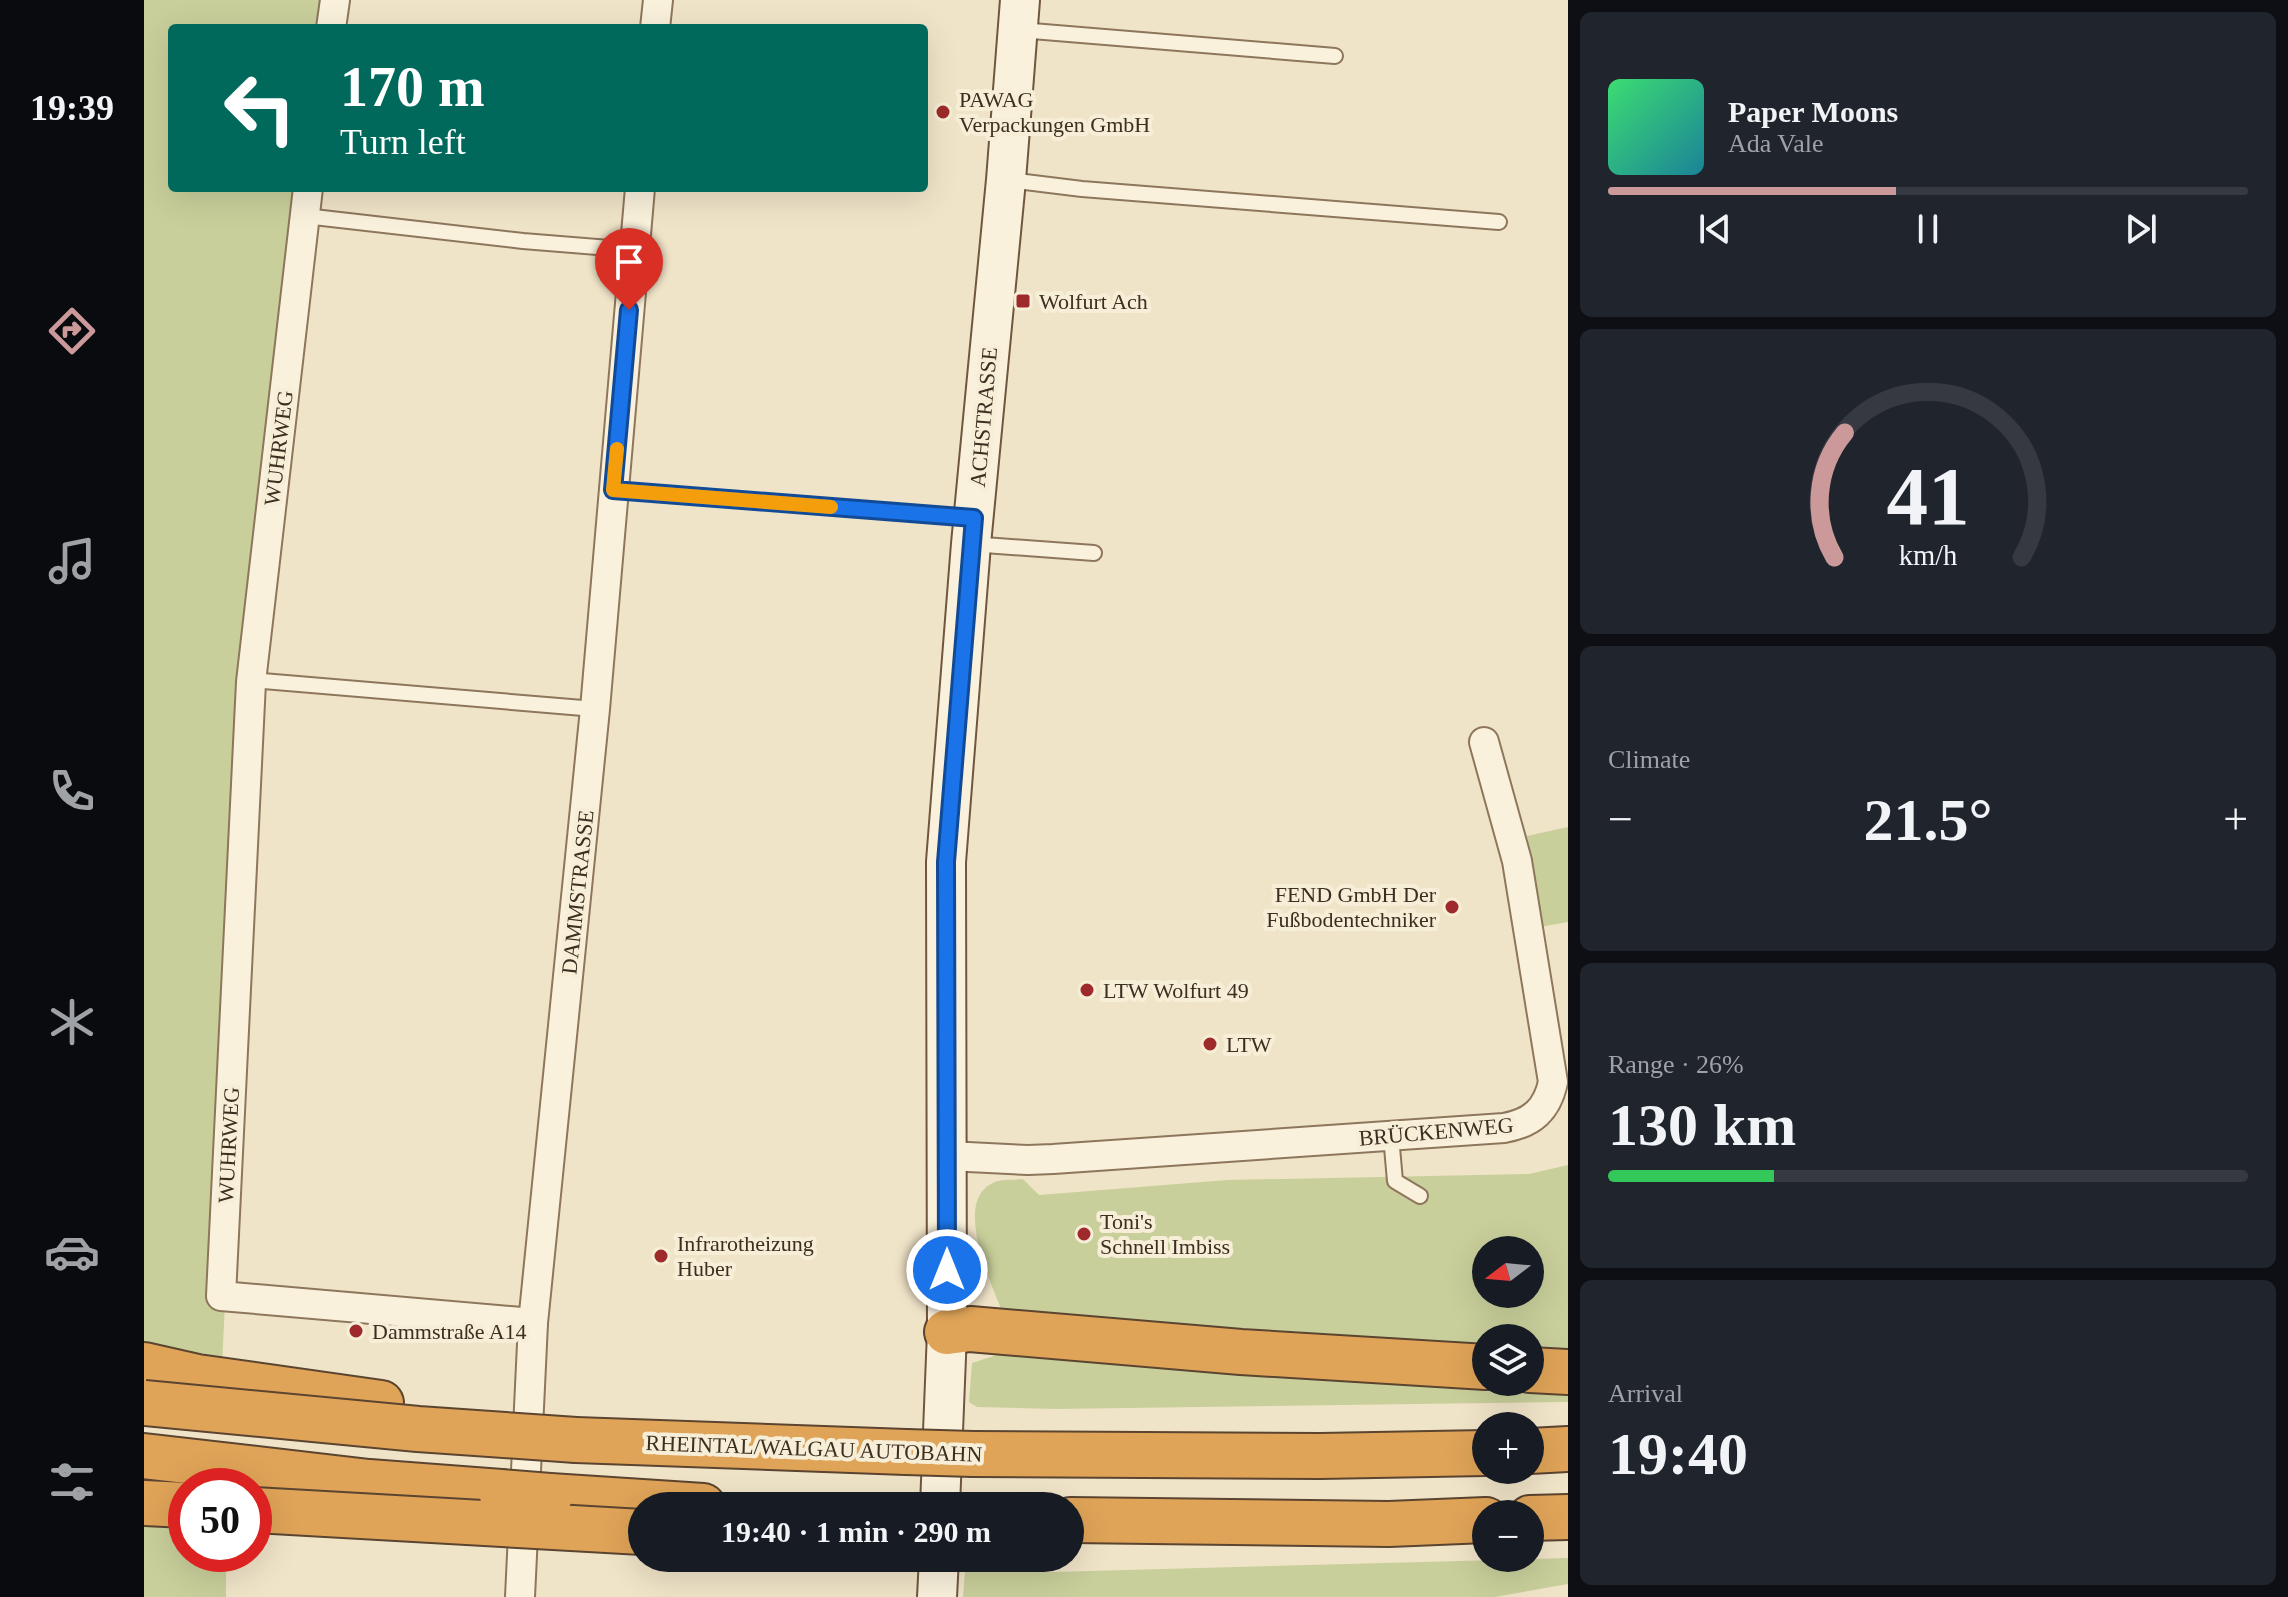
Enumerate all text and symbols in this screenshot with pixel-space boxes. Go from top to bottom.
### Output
icon: left [208,56,312,160]
text: 170 m [340,56,485,118]
place label: PAWAG Verpackungen GmbH [959,87,1150,137]
text: 19:39 [30,88,114,128]
text: Paper Moons [1728,95,1898,128]
marker: PAWAG Verpackungen GmbH [934,103,952,121]
text: Turn left [340,122,466,162]
text: Ada Vale [1728,129,1824,158]
icon: previous [1693,207,1737,251]
icon: pause [1906,207,1950,251]
icon: next [2119,207,2163,251]
pin [595,228,663,310]
icon: arrive [607,240,651,284]
place label: Wolfurt Ach [1039,289,1148,314]
marker: Wolfurt Ach [1014,292,1032,310]
icon: directions [44,303,100,359]
street label: ACHSTRASSE [965,346,1002,488]
street label: WUHRWEG [259,389,298,507]
text: 41 [1886,449,1970,541]
icon: music [44,533,100,589]
text: km/h [1899,540,1957,571]
text: Climate [1608,745,1690,774]
icon: phone [44,763,100,819]
text: 21.5° [1864,787,1993,853]
text: − [1608,795,1633,844]
text: + [2223,795,2248,844]
street label: DAMMSTRASSE [556,809,599,975]
place label: FEND GmbH Der Fußbodentechniker [1266,882,1437,932]
marker: FEND GmbH Der Fußbodentechniker [1443,898,1461,916]
place label: LTW Wolfurt 49 [1103,978,1249,1003]
marker: LTW Wolfurt 49 [1078,981,1096,999]
icon: climate [44,994,100,1050]
place label: LTW [1226,1032,1272,1057]
marker: LTW [1201,1035,1219,1053]
text: Range · 26% [1608,1050,1744,1079]
street label: WUHRWEG [213,1086,244,1204]
text: 130 km [1608,1092,1796,1158]
street label: BRÜCKENWEG [1358,1112,1515,1151]
place label: Toni's Schnell Imbiss [1100,1209,1230,1259]
icon: car [44,1224,100,1280]
marker: Toni's Schnell Imbiss [1075,1225,1093,1243]
position arrow [905,1228,989,1312]
place label: Infrarotheizung Huber [677,1231,814,1281]
north arrow [1472,1236,1544,1308]
map controls [1472,1236,1544,1572]
marker: Infrarotheizung Huber [652,1247,670,1265]
place label: Dammstraße A14 [372,1319,527,1344]
marker: Dammstraße A14 [347,1322,365,1340]
button: layers [1472,1324,1544,1396]
text: Arrival [1608,1379,1683,1408]
button: + [1472,1412,1544,1484]
text: 19:40 [1608,1421,1748,1487]
street label: RHEINTAL/WALGAU AUTOBAHN [645,1430,983,1467]
icon: filters [44,1454,100,1510]
speed limit sign: 50 [168,1468,272,1572]
button: − [1472,1500,1544,1572]
text: 19:40 · 1 min · 290 m [721,1515,991,1548]

